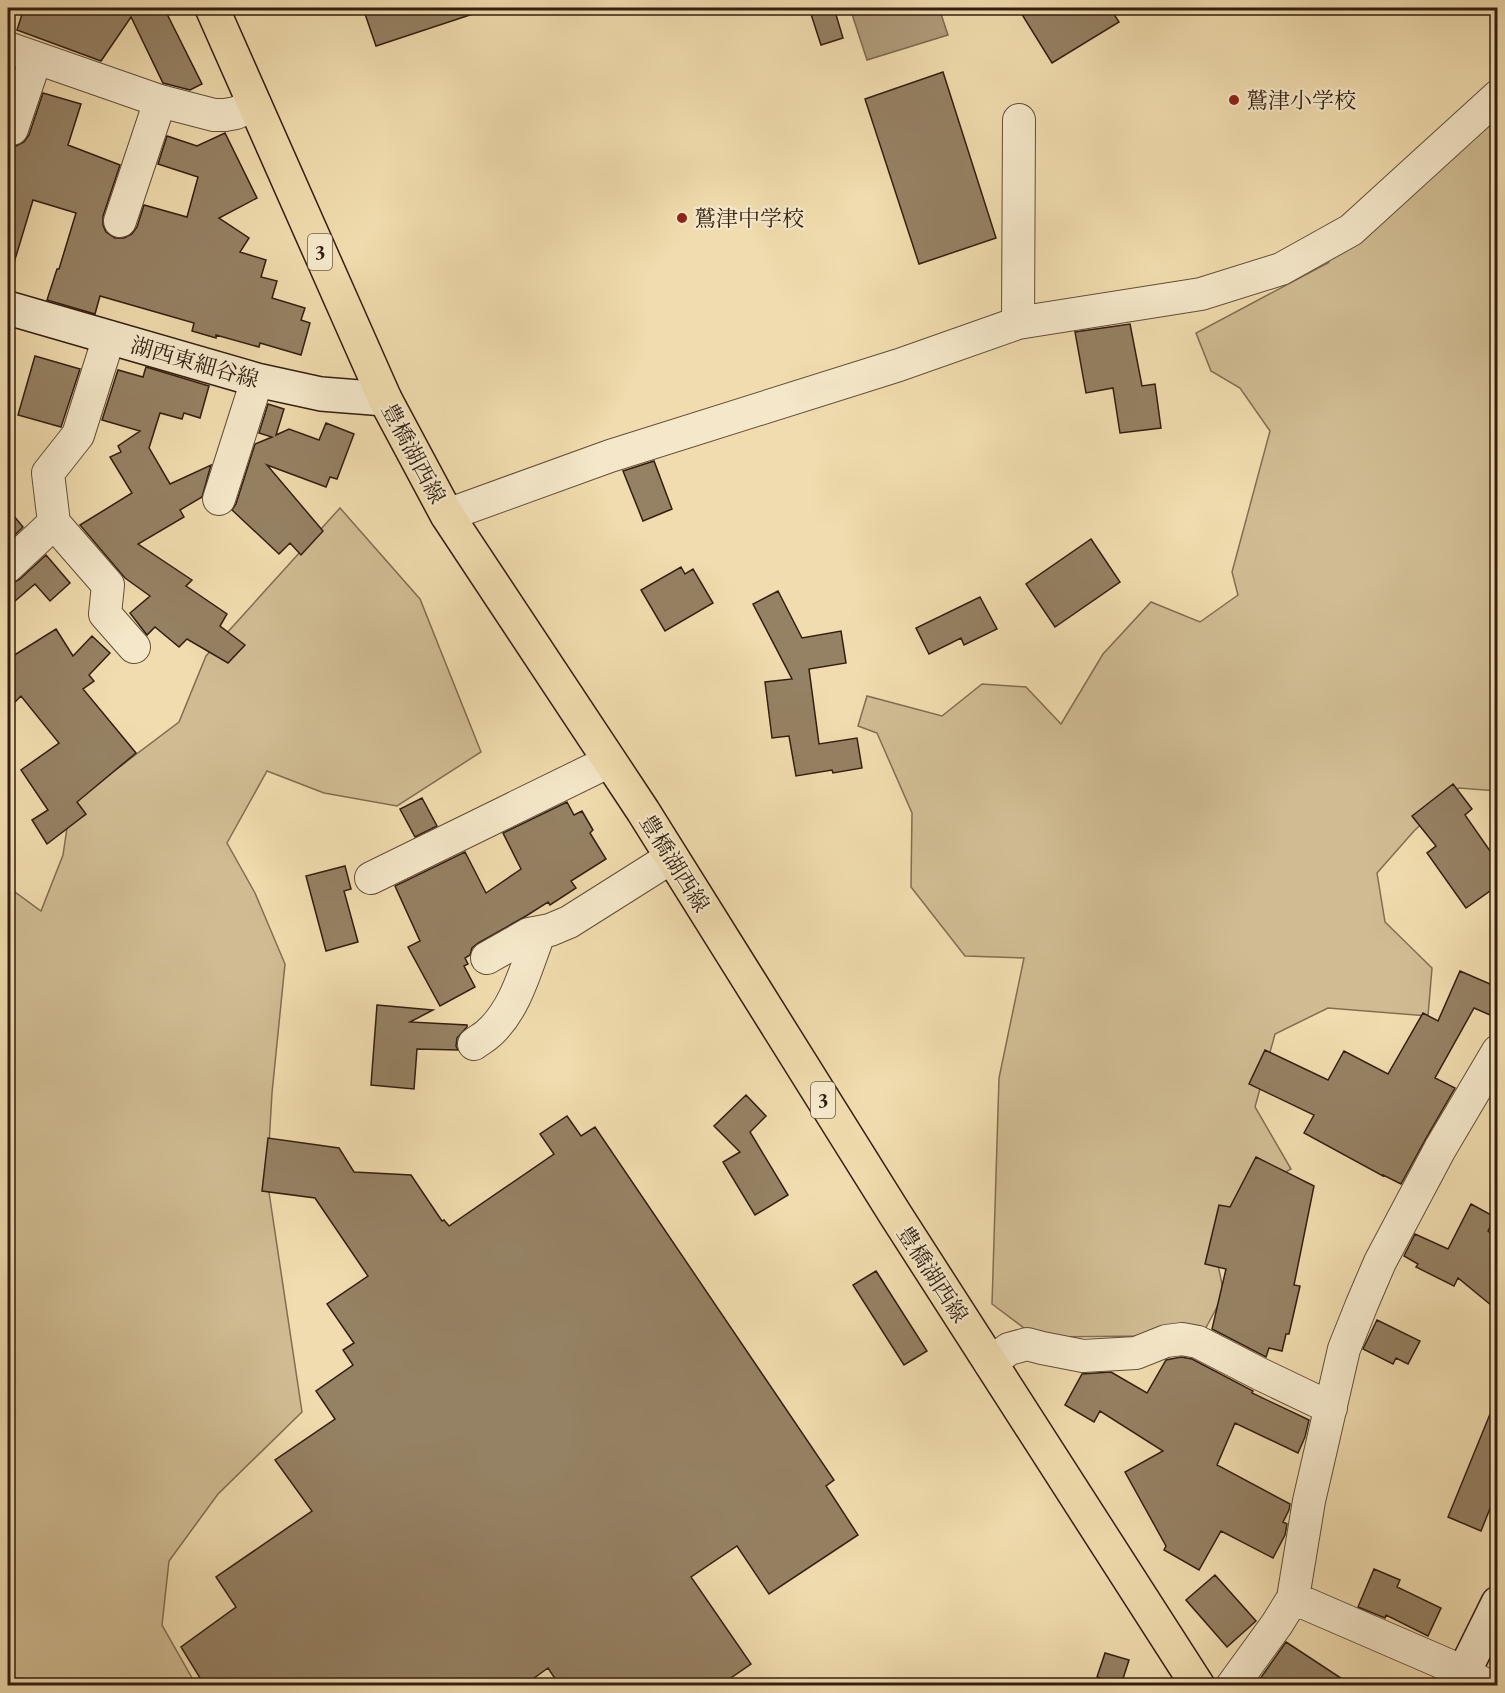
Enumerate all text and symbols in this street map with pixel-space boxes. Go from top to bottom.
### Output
place label: 鷲津小学校 [1246,86,1356,115]
marker: 鷲津小学校 [1227,93,1241,107]
place label: 鷲津中学校 [694,204,804,233]
marker: 鷲津中学校 [675,211,689,225]
road number: 3 [308,234,332,270]
street label: 湖西東細谷線 [127,330,262,395]
street label: 豊橋湖西線 [375,398,452,509]
street label: 豊橋湖西線 [633,809,716,918]
road number: 3 [811,1082,835,1118]
street label: 豊橋湖西線 [890,1220,975,1328]

